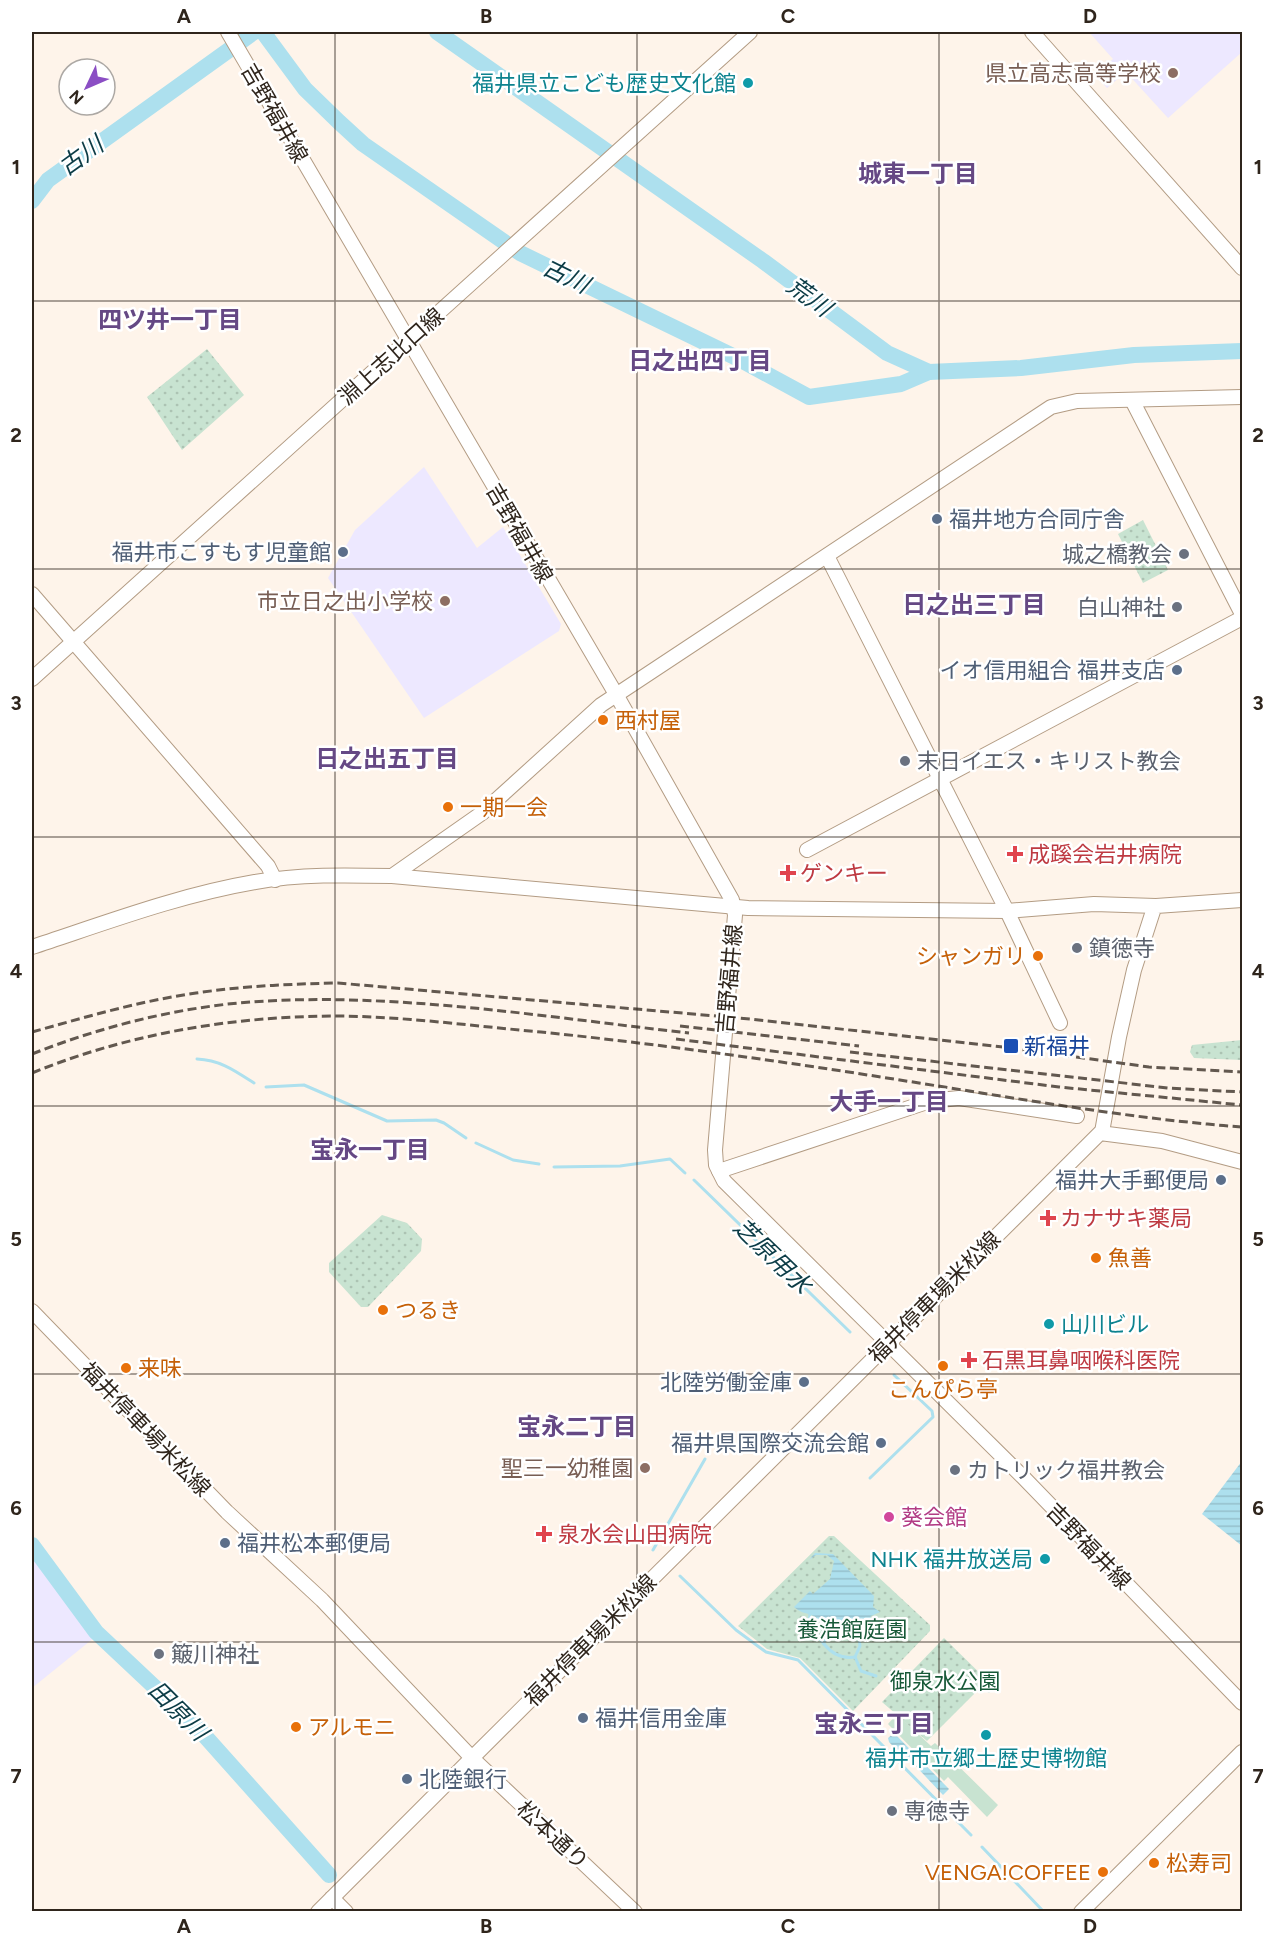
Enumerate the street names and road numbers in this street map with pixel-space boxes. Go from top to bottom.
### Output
street label: 吉野福井線 [235,59,314,168]
street label: 淵上志比口線 [333,302,449,411]
street label: 吉野福井線 [480,479,559,588]
street label: 吉野福井線 [711,923,748,1035]
street label: 福井停車場米松線 [863,1226,1006,1369]
street label: 福井停車場米松線 [75,1357,216,1502]
street label: 吉野福井線 [1041,1497,1137,1595]
street label: 福井停車場米松線 [519,1569,662,1712]
street label: 松本通り [511,1795,594,1875]

